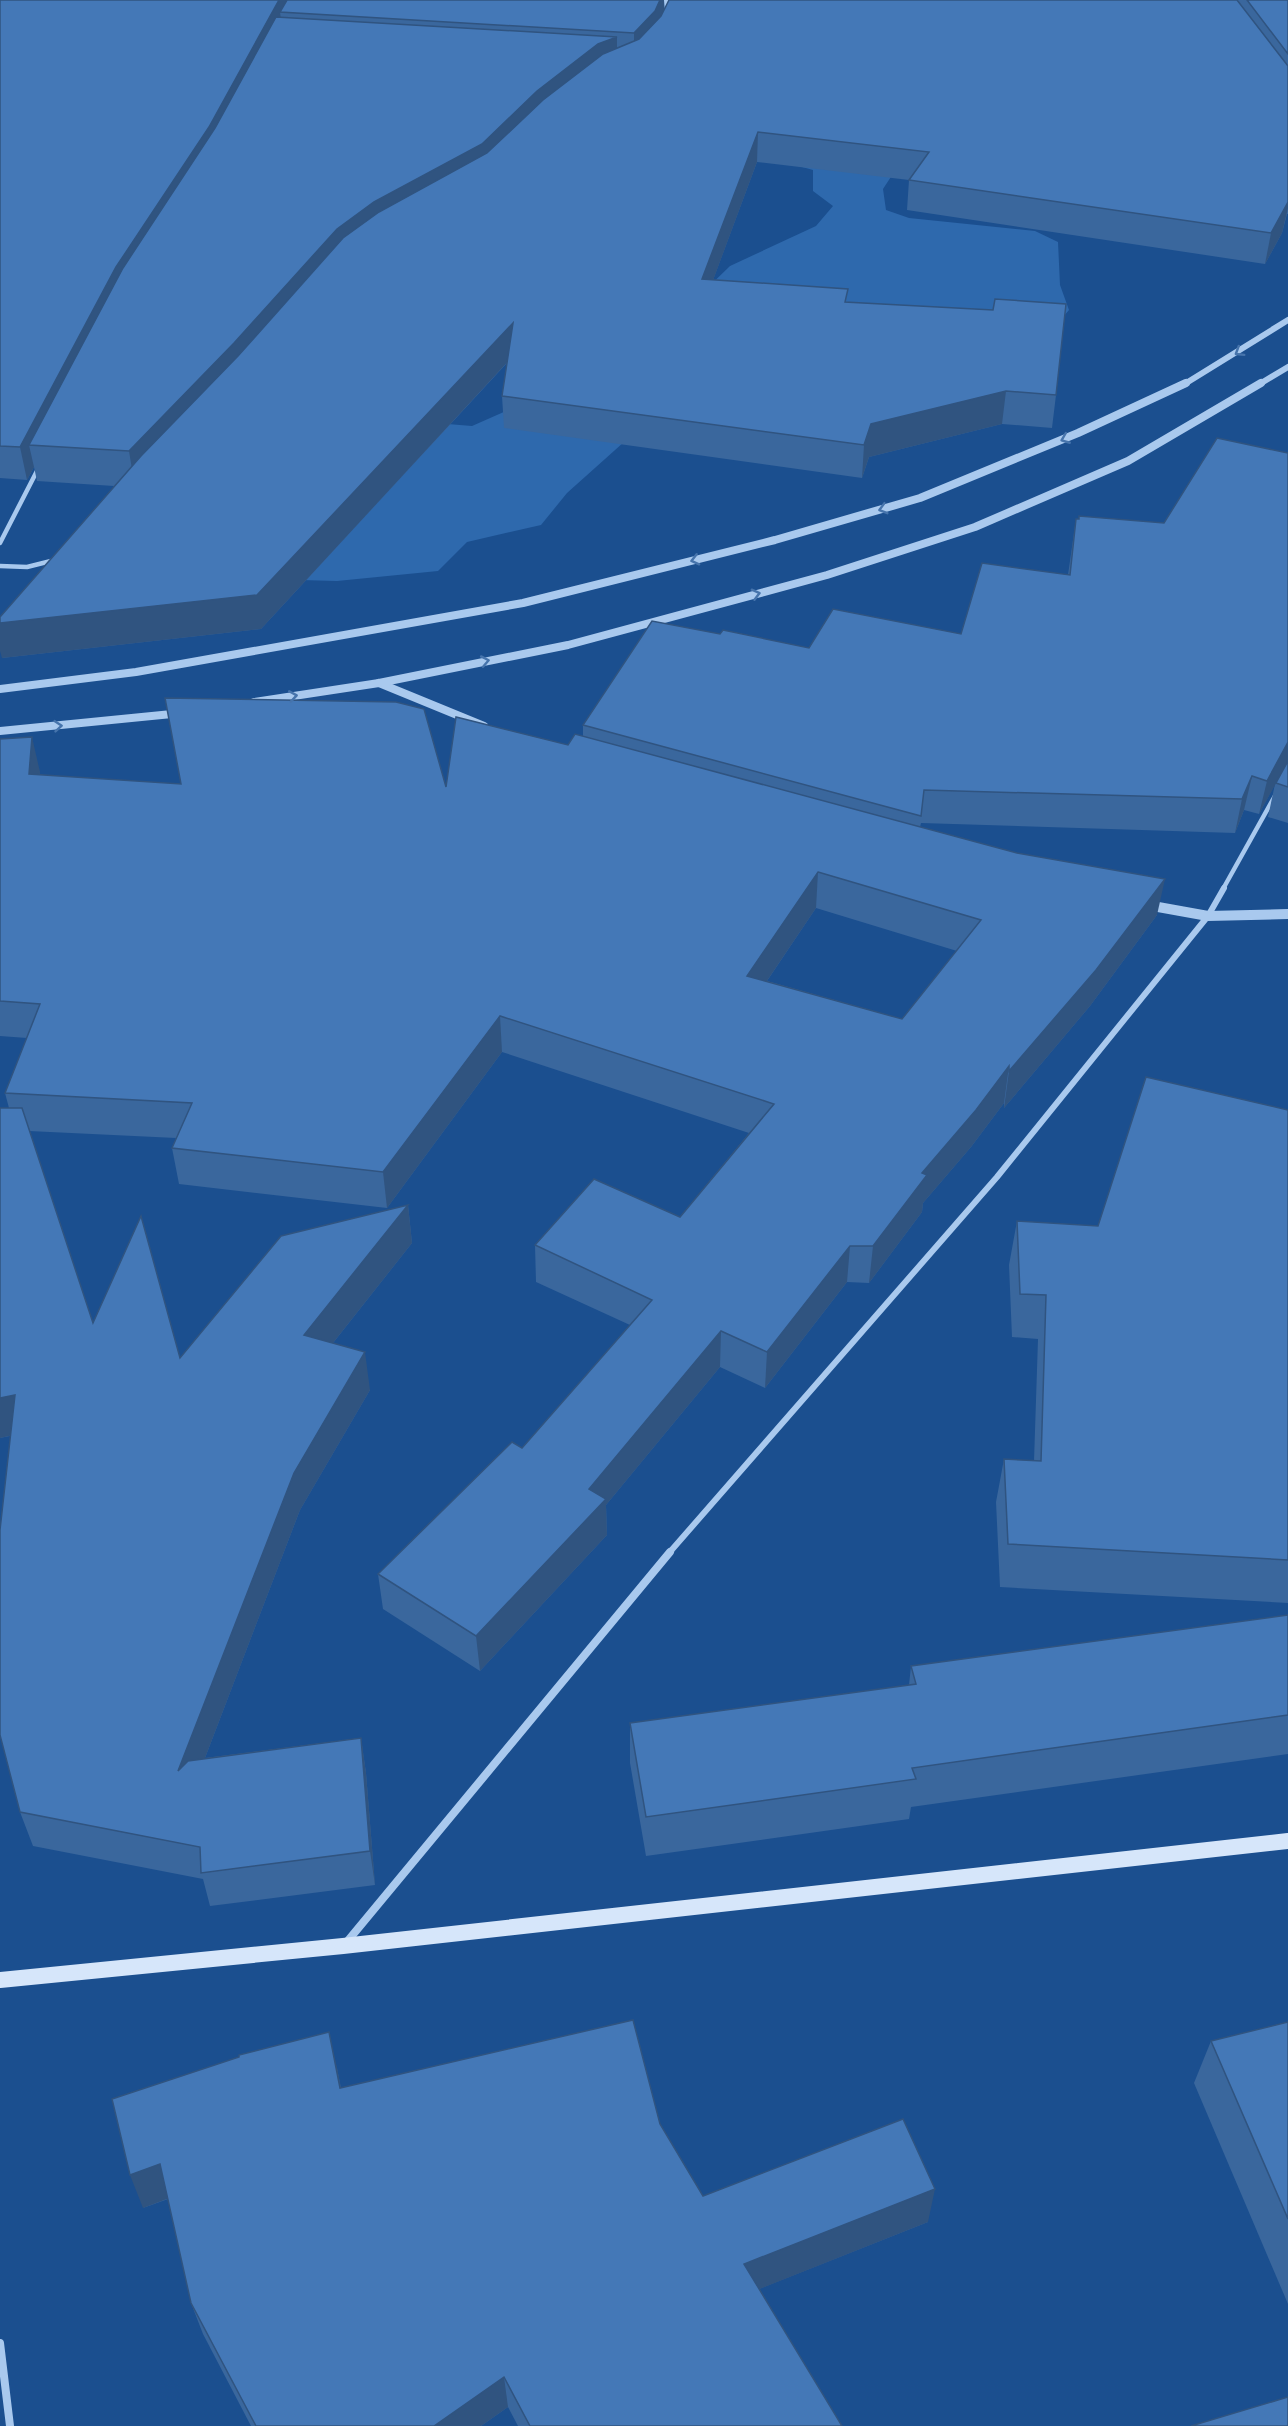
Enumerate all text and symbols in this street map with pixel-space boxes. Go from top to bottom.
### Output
one-way arrow [1235,344,1245,356]
one-way arrow [1060,432,1071,444]
one-way arrow [878,502,889,514]
one-way arrow [690,553,700,566]
one-way arrow [750,589,761,601]
one-way arrow [480,656,490,669]
one-way arrow [289,690,298,702]
one-way arrow [54,720,63,733]

